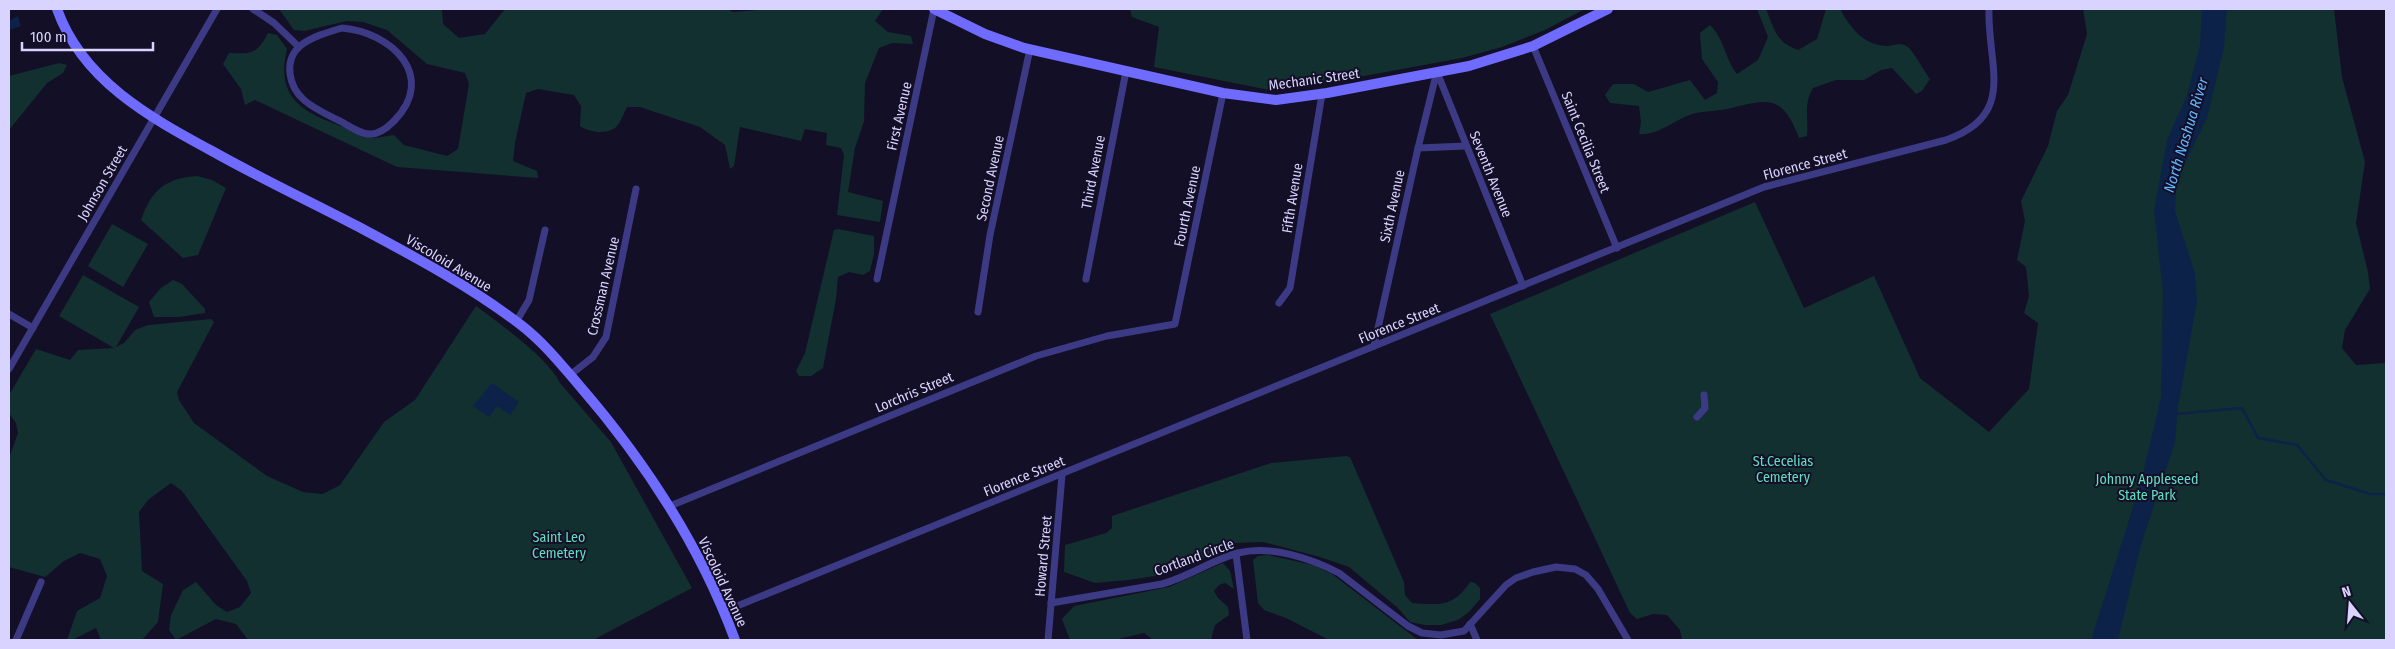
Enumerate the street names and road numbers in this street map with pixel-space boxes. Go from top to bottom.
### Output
street label: Mechanic Street [1267,65,1361,94]
street label: First Avenue [883,80,916,152]
street label: Saint Cecilia Street [1557,89,1614,196]
street label: Seventh Avenue [1465,129,1516,220]
street label: Second Avenue [973,134,1008,223]
street label: Third Avenue [1078,134,1109,210]
street label: Johnson Street [74,142,131,224]
street label: Florence Street [1761,145,1849,184]
street label: Fifth Avenue [1279,162,1306,234]
street label: Fourth Avenue [1171,164,1204,248]
street label: Sixth Avenue [1376,168,1409,244]
street label: Viscoloid Avenue [403,231,495,296]
street label: Crossman Avenue [584,235,623,337]
street label: Florence Street [1356,299,1443,347]
street label: Lorchris Street [873,368,956,417]
street label: Florence Street [981,452,1068,500]
street label: Howard Street [1031,514,1056,597]
street label: Viscoloid Avenue [694,535,751,630]
street label: Cortland Circle [1152,535,1237,580]

